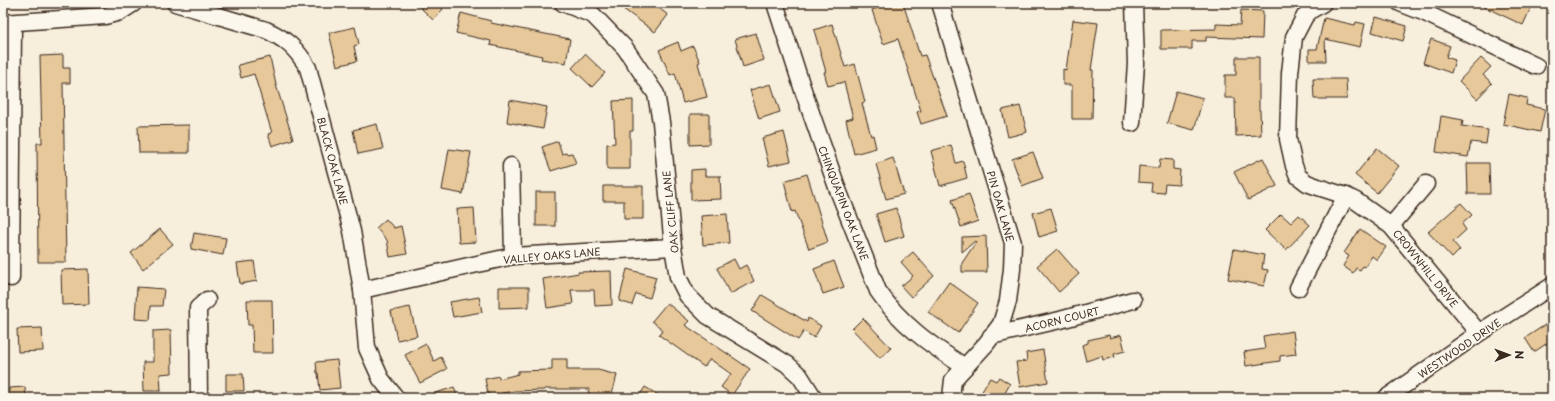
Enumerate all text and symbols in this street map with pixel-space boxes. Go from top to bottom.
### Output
street label: BLACK OAK LANE [314,115,352,207]
street label: CHINQUAPIN OAK LANE [815,144,873,262]
street label: PIN OAK LANE [984,169,1018,243]
street label: OAK CLIFF LANE [658,170,682,254]
street label: CROWNHILL DRIVE [1390,226,1462,310]
street label: VALLEY OAKS LANE [503,243,601,267]
street label: ACORN COURT [1023,302,1101,336]
street label: WESTWOOD DRIVE [1414,315,1504,381]
north arrow [1489,335,1529,375]
text: N [1511,350,1528,360]

